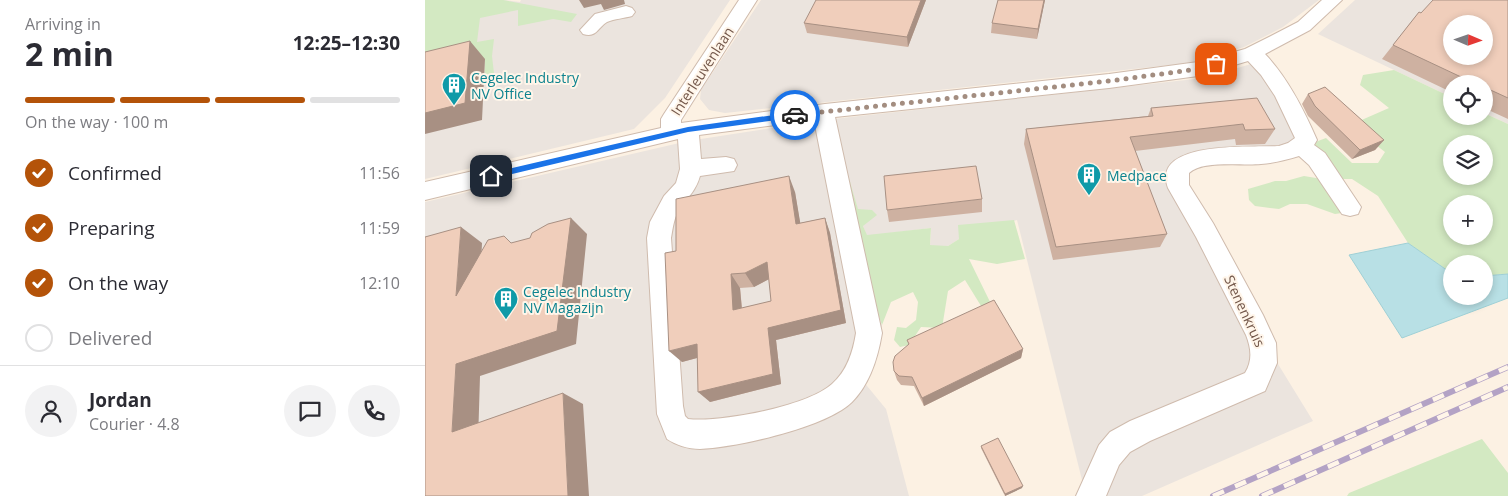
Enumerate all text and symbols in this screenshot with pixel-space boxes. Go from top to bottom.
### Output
text: Arriving in [25,13,101,35]
north arrow [1443,15,1493,65]
map controls [1443,15,1493,305]
street label: Interleuvenlaan [666,23,738,119]
text: 12:25–12:30 [293,30,400,56]
text: 2 min [25,32,114,75]
pin [1195,43,1237,85]
icon: bag [1202,50,1230,78]
place label: Cegelec Industry NV Office [471,68,580,103]
building icon: Cegelec Industry NV Office [441,72,467,106]
button: locate [1443,75,1493,125]
courier [770,90,820,140]
icon: car [781,101,809,129]
text: On the way · 100 m [25,111,168,133]
button: layers [1443,135,1493,185]
pin [470,155,512,197]
icon: check [25,159,53,187]
text: Confirmed [68,160,162,186]
text: 11:56 [359,162,400,184]
icon: home [477,162,505,190]
building icon: Medpace [1076,162,1102,196]
place label: Medpace [1107,166,1167,185]
button: + [1443,195,1493,245]
icon: check [25,214,53,242]
text: Preparing [68,215,155,241]
text: 11:59 [359,217,400,239]
button: − [1443,255,1493,305]
icon: check [25,269,53,297]
text: On the way [68,270,168,296]
text: 12:10 [359,272,400,294]
street label: Stenenkruis [1220,272,1270,350]
place label: Cegelec Industry NV Magazijn [523,282,632,317]
building icon: Cegelec Industry NV Magazijn [493,286,519,320]
text: Delivered [68,325,152,351]
button: person [25,385,77,437]
button: chat [284,385,336,437]
button: phone [348,385,400,437]
text: Jordan [89,387,152,413]
text: Courier · 4.8 [89,413,180,435]

